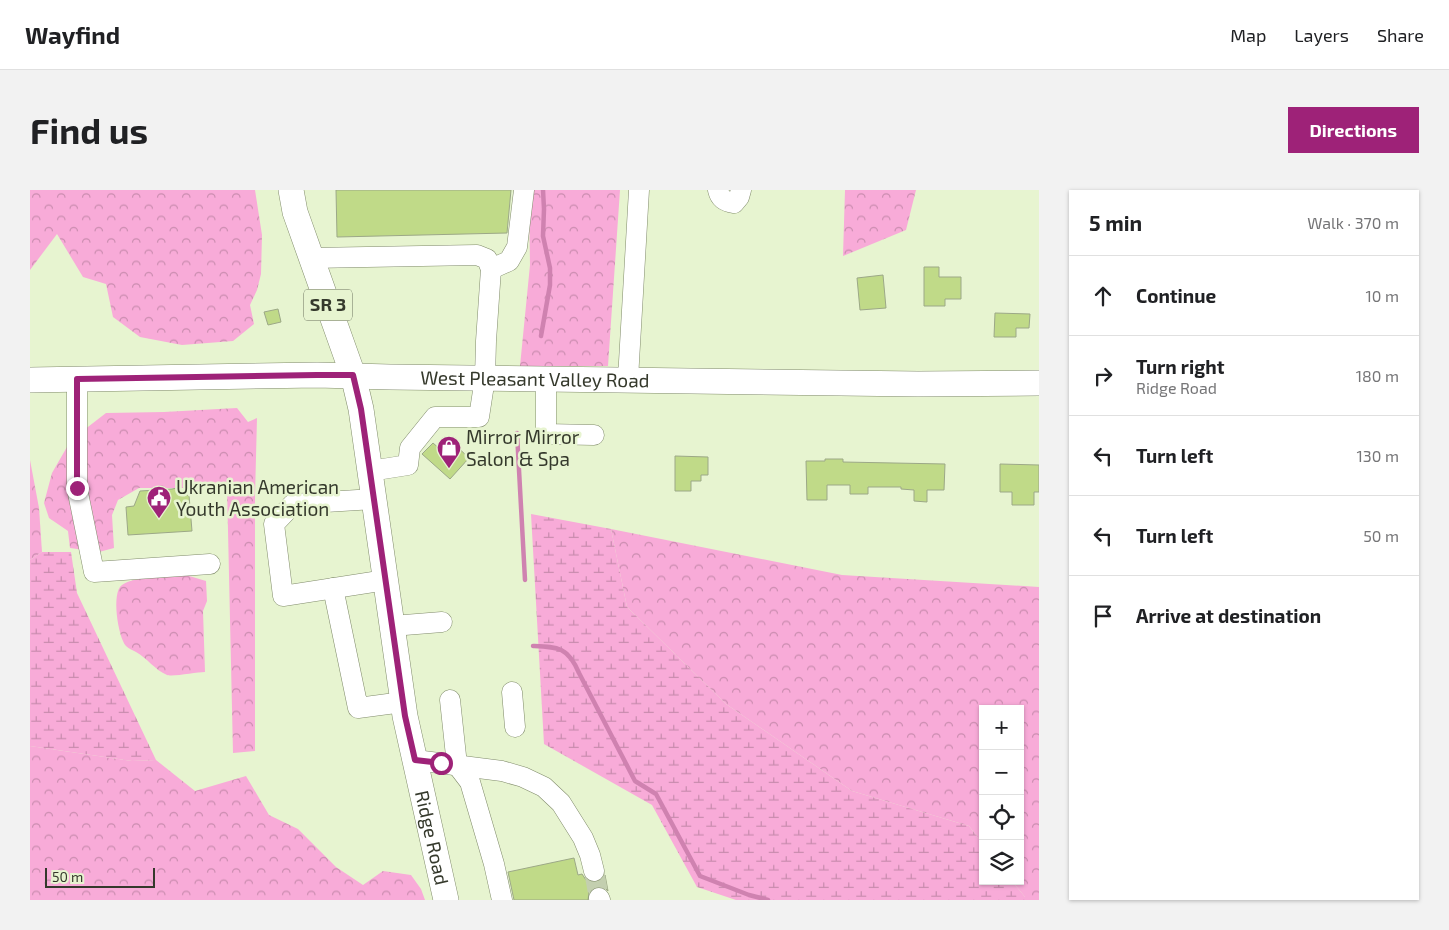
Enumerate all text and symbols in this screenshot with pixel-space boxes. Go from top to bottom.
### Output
text: Wayfind [25,20,120,49]
text: Map [1230,24,1266,46]
text: Layers [1294,24,1349,46]
text: Share [1377,24,1424,46]
button: Directions [1288,107,1419,153]
text: Find us [30,109,148,151]
text: 5 min [1089,210,1142,235]
text: Walk · 370 m [1307,213,1399,232]
icon: ahead [1089,282,1117,310]
text: Continue [1136,284,1216,307]
text: 10 m [1365,286,1399,305]
road number: SR 3 [304,290,352,320]
text: Turn right [1136,355,1224,378]
icon: right [1089,362,1117,390]
street label: West Pleasant Valley Road [420,365,650,391]
text: 180 m [1356,366,1399,385]
text: Ridge Road [1136,378,1217,397]
place label: Mirror Mirror Salon & Spa [466,425,580,470]
shop icon: Mirror Mirror Salon & Spa [436,435,462,469]
icon: left [1089,442,1117,470]
text: Turn left [1136,444,1213,467]
text: 130 m [1357,446,1399,465]
place label: Ukranian American Youth Association [176,475,339,520]
route end [66,477,89,500]
public building icon: Ukranian American Youth Association [146,485,172,519]
icon: left [1089,522,1117,550]
text: Turn left [1136,524,1213,547]
text: 50 m [1363,526,1399,545]
icon: arrive [1089,602,1117,630]
text: Arrive at destination [1136,604,1321,627]
map controls [979,705,1024,885]
button: + [979,705,1024,750]
button: − [979,750,1024,795]
route start [430,752,453,775]
street label: Ridge Road [411,788,454,887]
button: locate [979,795,1024,840]
button: layers [979,840,1024,885]
scale bar [45,865,155,888]
text: 50 m [52,868,83,885]

